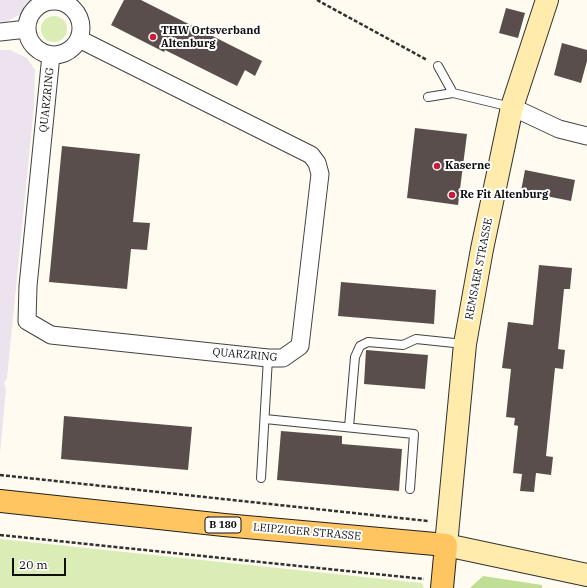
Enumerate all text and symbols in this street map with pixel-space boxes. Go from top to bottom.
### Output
place label: THW Ortsverband Altenburg [161,24,260,50]
marker: THW Ortsverband Altenburg [148,32,158,42]
street label: QUARZRING [37,67,57,133]
place label: Kaserne [445,159,490,173]
marker: Kaserne [432,161,442,171]
place label: Re Fit Altenburg [460,188,548,202]
marker: Re Fit Altenburg [447,190,457,200]
street label: REMSAER STRASSE [463,217,495,321]
street label: QUARZRING [212,346,278,364]
road number: B 180 [205,517,241,533]
street label: LEIPZIGER STRASSE [252,521,362,543]
scale bar [14,550,68,576]
text: 20 m [19,557,48,572]

